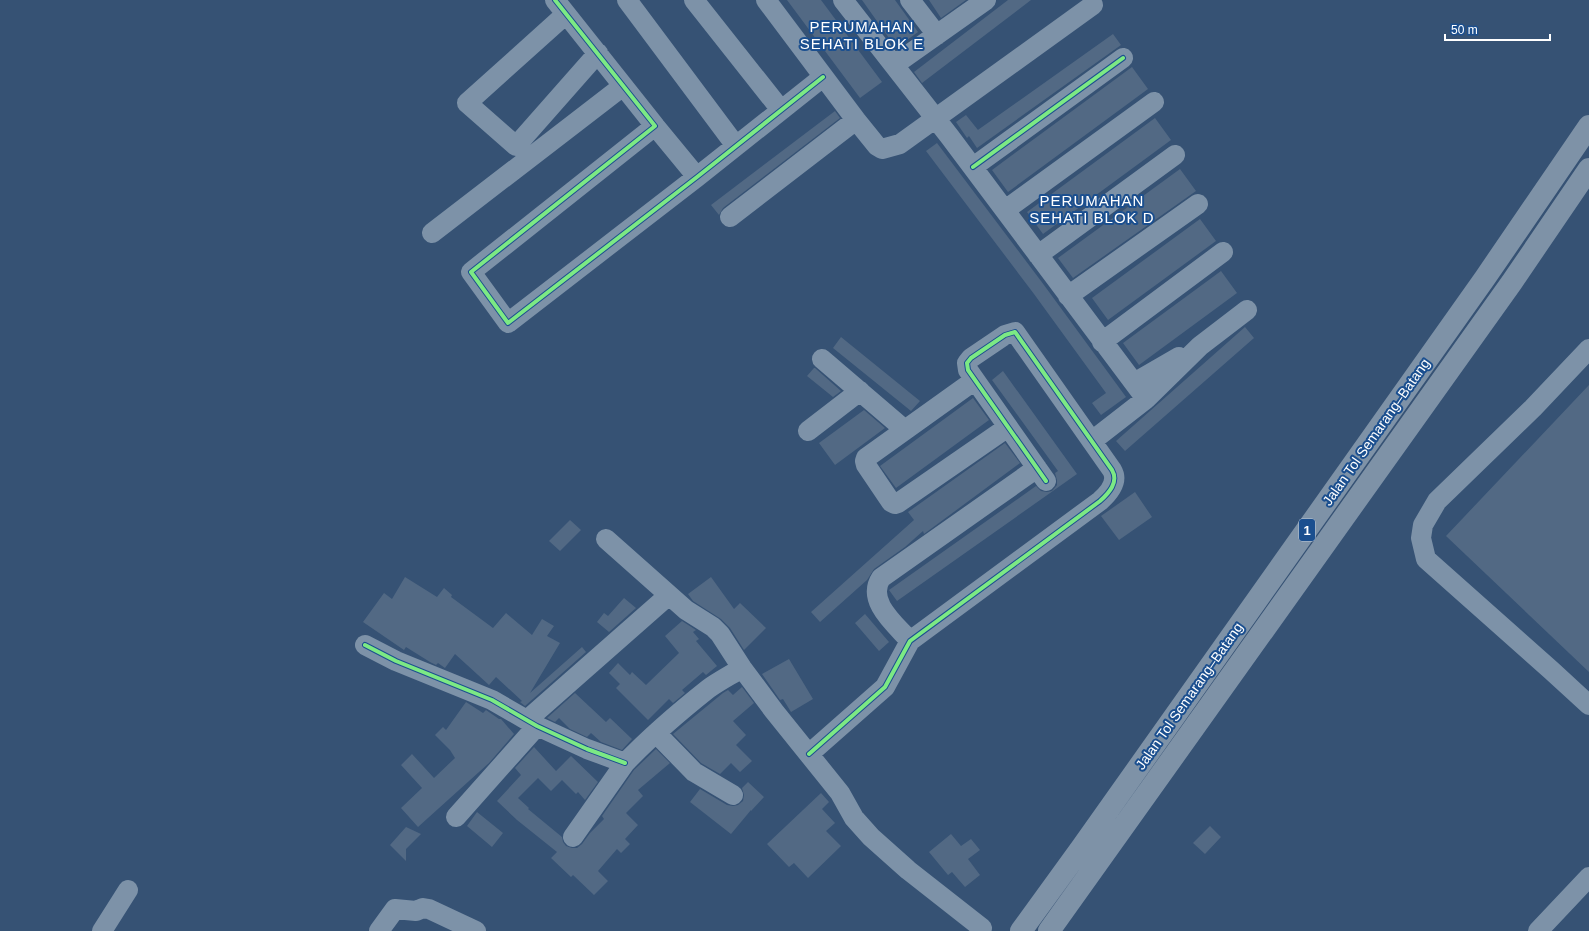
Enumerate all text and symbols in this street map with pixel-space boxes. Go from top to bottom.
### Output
scale bar [1445,16,1550,42]
district label: PERUMAHAN SEHATI BLOK E [800,18,924,52]
text: 50 m [1451,23,1478,37]
district label: PERUMAHAN SEHATI BLOK D [1029,192,1155,226]
street label: Jalan Tol Semarang–Batang [1319,355,1433,509]
road number: 1 [1299,519,1315,541]
street label: Jalan Tol Semarang–Batang [1132,619,1246,773]

